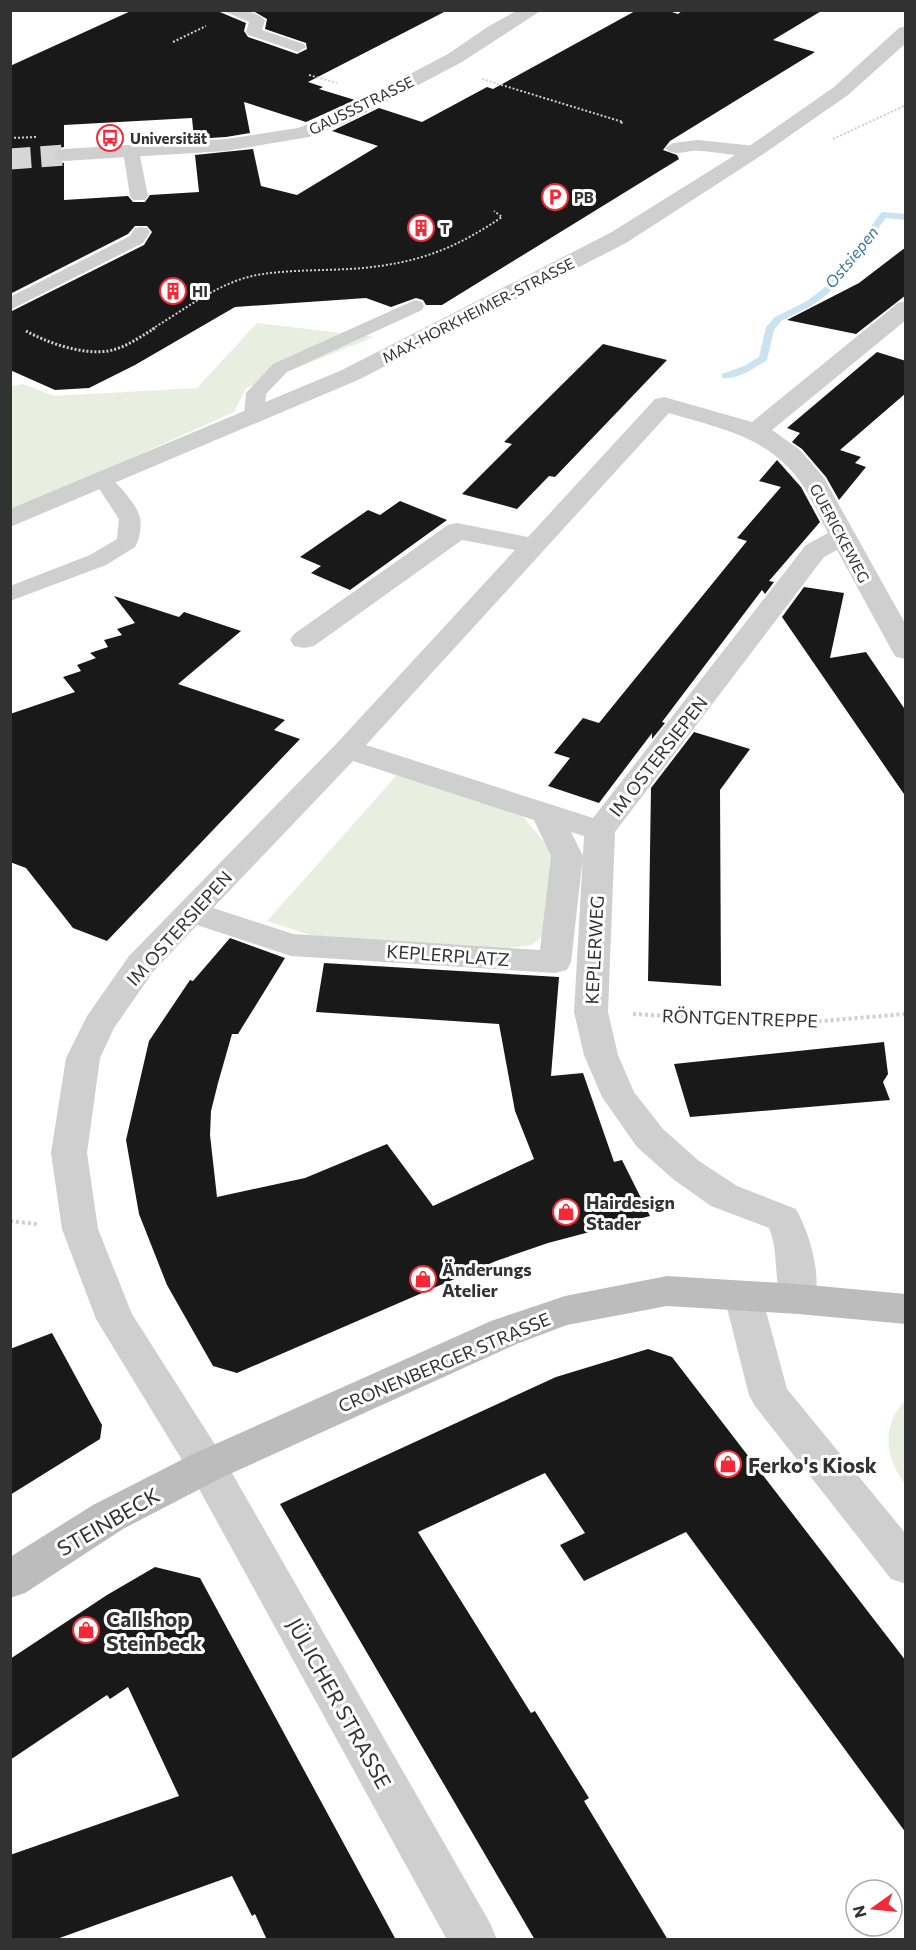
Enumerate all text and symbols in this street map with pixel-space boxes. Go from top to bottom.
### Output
street label: GAUSSSTRASSE [306,72,417,138]
bus stop icon: Universität [95,123,125,153]
place label: Universität [130,129,207,147]
parking icon: PB [540,182,570,212]
place label: PB [574,188,594,206]
building icon: T [406,213,436,243]
place label: T [440,219,450,237]
water label: Ostsiepen [820,222,882,292]
street label: MAX-HORKHEIMER-STRASSE [379,254,577,366]
building icon: HI [158,276,188,306]
place label: HI [192,282,208,300]
street label: GUERICKEWEG [806,480,874,586]
street label: IM OSTERSIEPEN [604,691,712,821]
street label: IM OSTERSIEPEN [122,866,236,990]
street label: KEPLERWEG [580,895,608,1005]
street label: KEPLERPLATZ [386,940,510,970]
street label: RÖNTGENTREPPE [662,1004,818,1032]
place label: Hairdesign Stader [586,1191,675,1234]
shop icon: Hairdesign Stader [551,1197,581,1227]
place label: Änderungs Atelier [442,1258,532,1301]
shop icon: Änderungs Atelier [408,1264,438,1294]
street label: CRONENBERGER STRASSE [335,1307,553,1417]
shop icon: Ferko's Kiosk [713,1449,743,1479]
place label: Ferko's Kiosk [748,1452,877,1477]
street label: STEINBECK [52,1482,164,1560]
place label: Callshop Steinbeck [106,1606,202,1655]
street label: JÜLICHER STRASSE [283,1613,397,1793]
shop icon: Callshop Steinbeck [71,1615,101,1645]
north arrow [844,1878,904,1938]
text: N [848,1904,870,1920]

